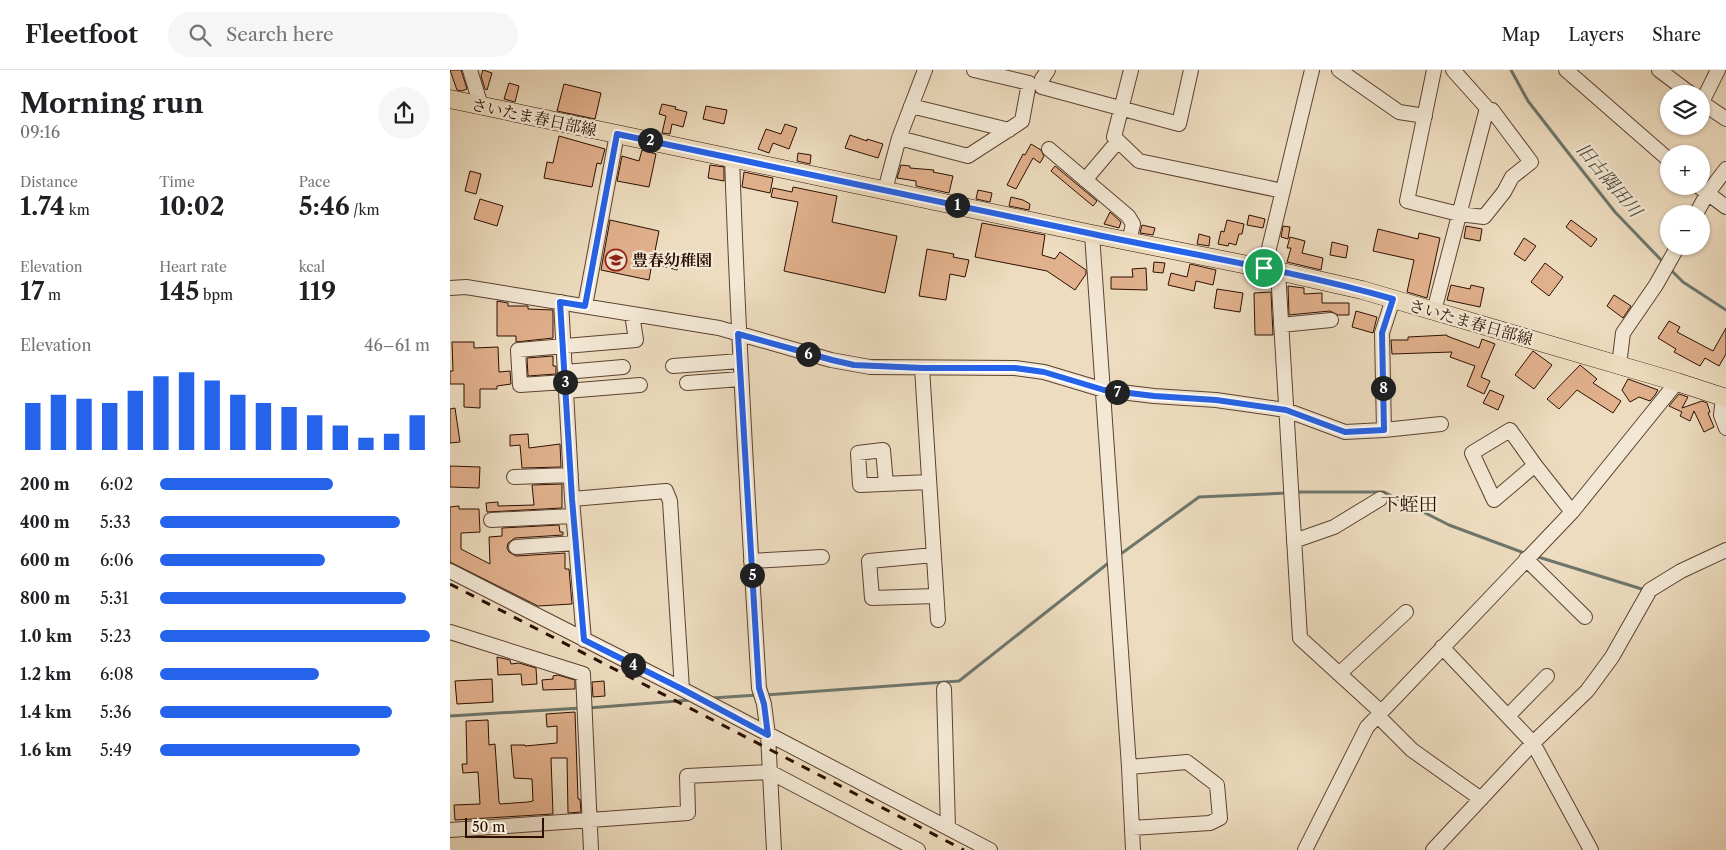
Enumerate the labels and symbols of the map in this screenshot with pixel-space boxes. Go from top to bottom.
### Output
street label: さいたま春日部線 [469,94,599,140]
pin: 2 [638,128,662,152]
water label: 旧古隅田川 [1572,138,1648,223]
pin: 1 [944,192,970,218]
pin [1243,247,1285,289]
school or university icon: 豊春幼稚園 [604,248,628,272]
place label: 豊春幼稚園 [632,250,712,270]
street label: さいたま春日部線 [1407,295,1535,349]
pin: 6 [796,342,820,366]
pin: 3 [552,370,578,394]
pin: 8 [1370,376,1396,400]
pin: 7 [1104,380,1130,404]
district label: 下蛭田 [1380,493,1438,516]
pin: 5 [740,562,764,588]
pin: 4 [620,652,646,678]
scale bar [465,815,544,838]

